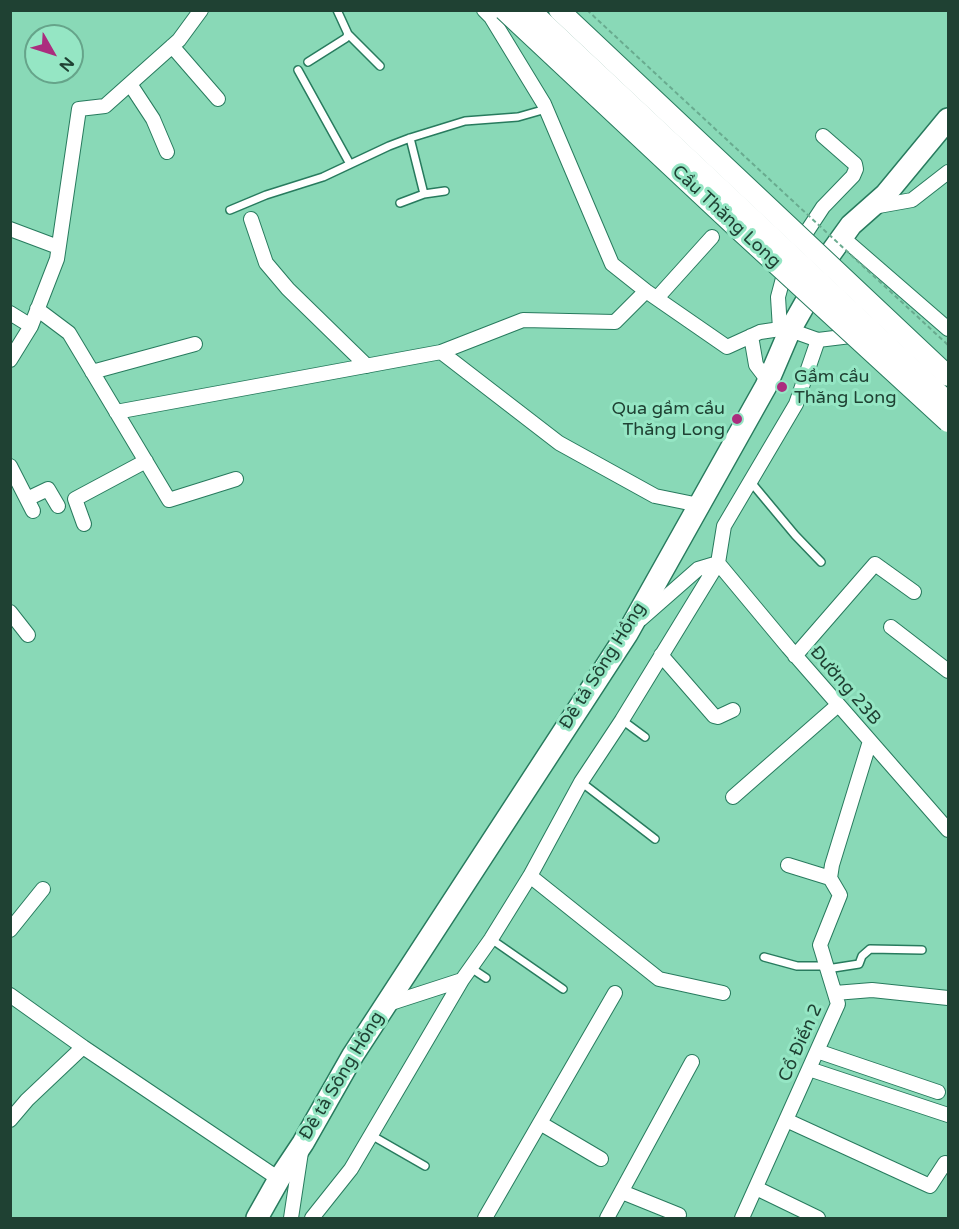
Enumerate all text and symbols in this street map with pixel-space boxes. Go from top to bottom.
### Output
north arrow [24,24,84,84]
text: N [55,53,78,75]
street label: Cầu Thăng Long [667,161,785,273]
place label: Gầm cầu Thăng Long [794,366,897,409]
marker: Gầm cầu Thăng Long [775,380,789,394]
place label: Qua gầm cầu Thăng Long [611,398,725,440]
marker: Qua gầm cầu Thăng Long [730,412,744,426]
street label: Đê tả Sông Hồng [555,599,651,733]
street label: Đường 23B [805,642,885,730]
street label: Cổ Điển 2 [774,1001,828,1085]
street label: Đê tả Sông Hồng [295,1008,389,1144]

